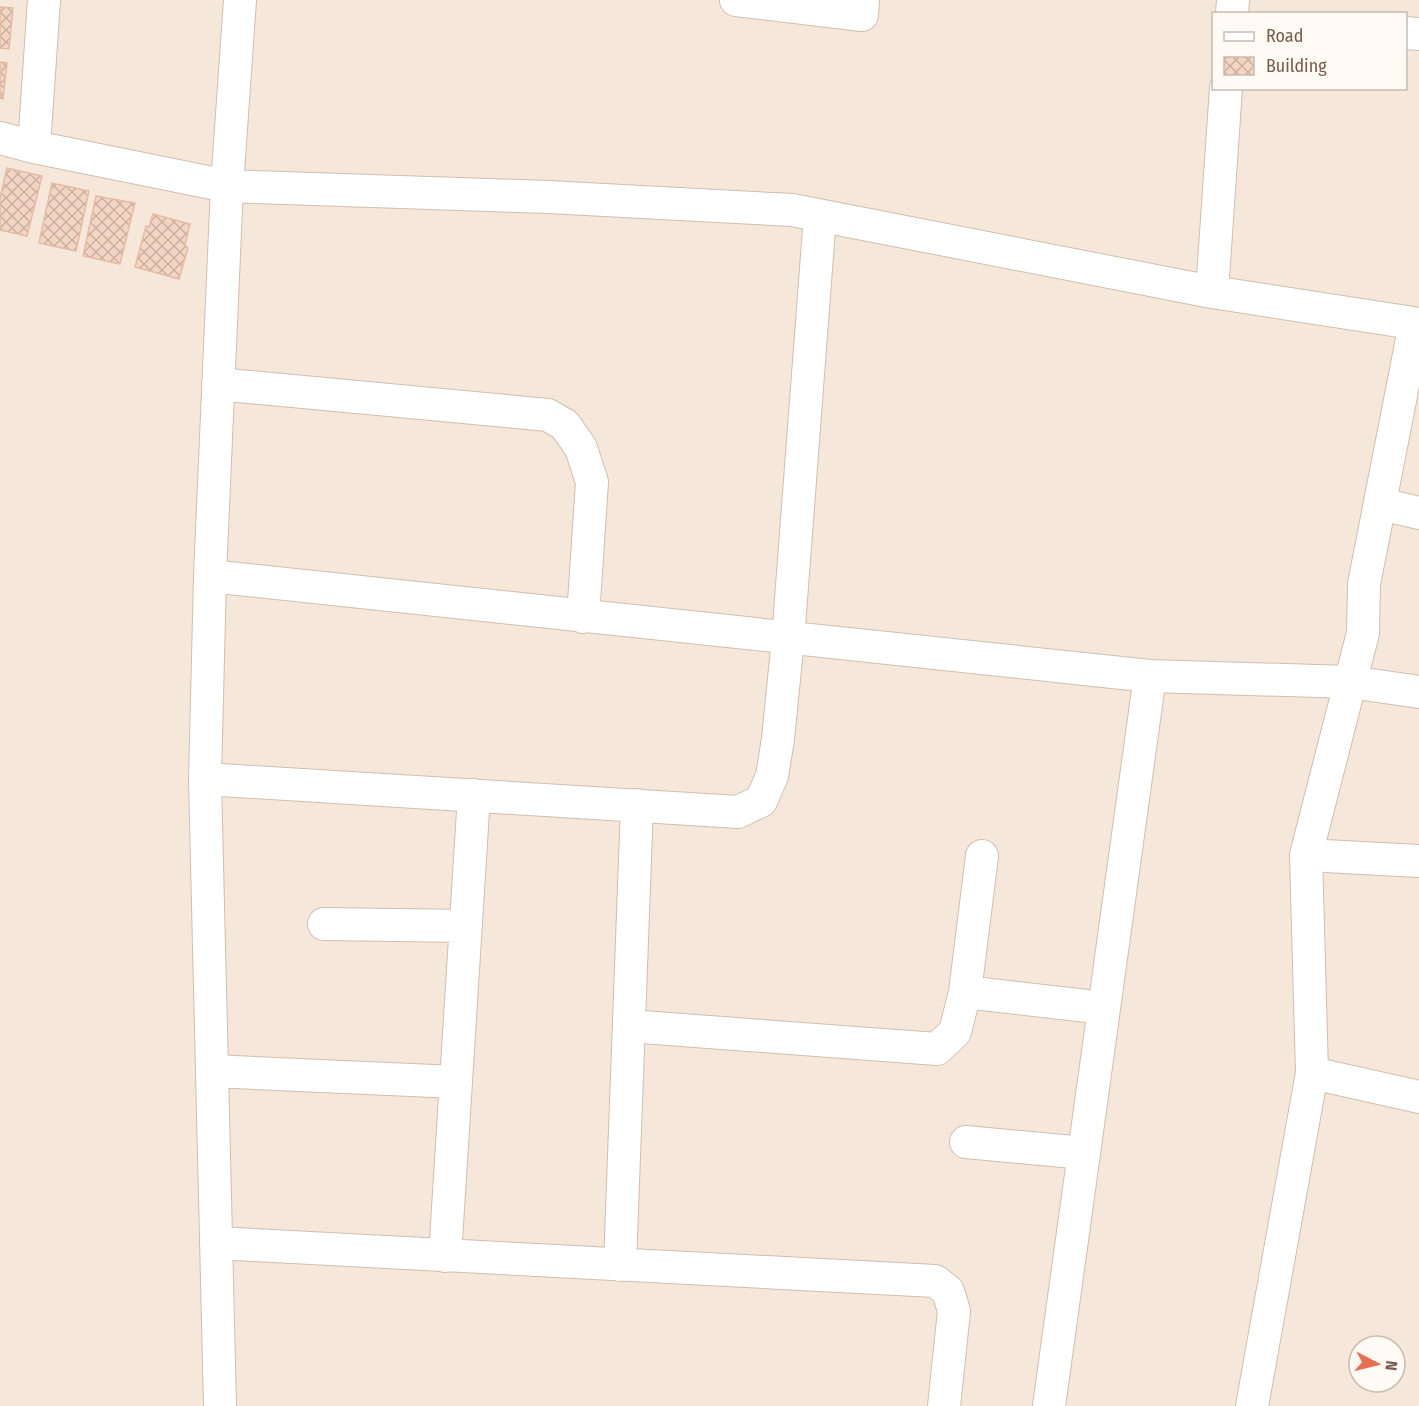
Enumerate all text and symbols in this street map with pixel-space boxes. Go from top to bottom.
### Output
legend [1212,12,1407,90]
text: Road [1266,25,1303,47]
text: Building [1266,55,1327,77]
north arrow [1347,1334,1407,1394]
text: N [1381,1360,1401,1372]

